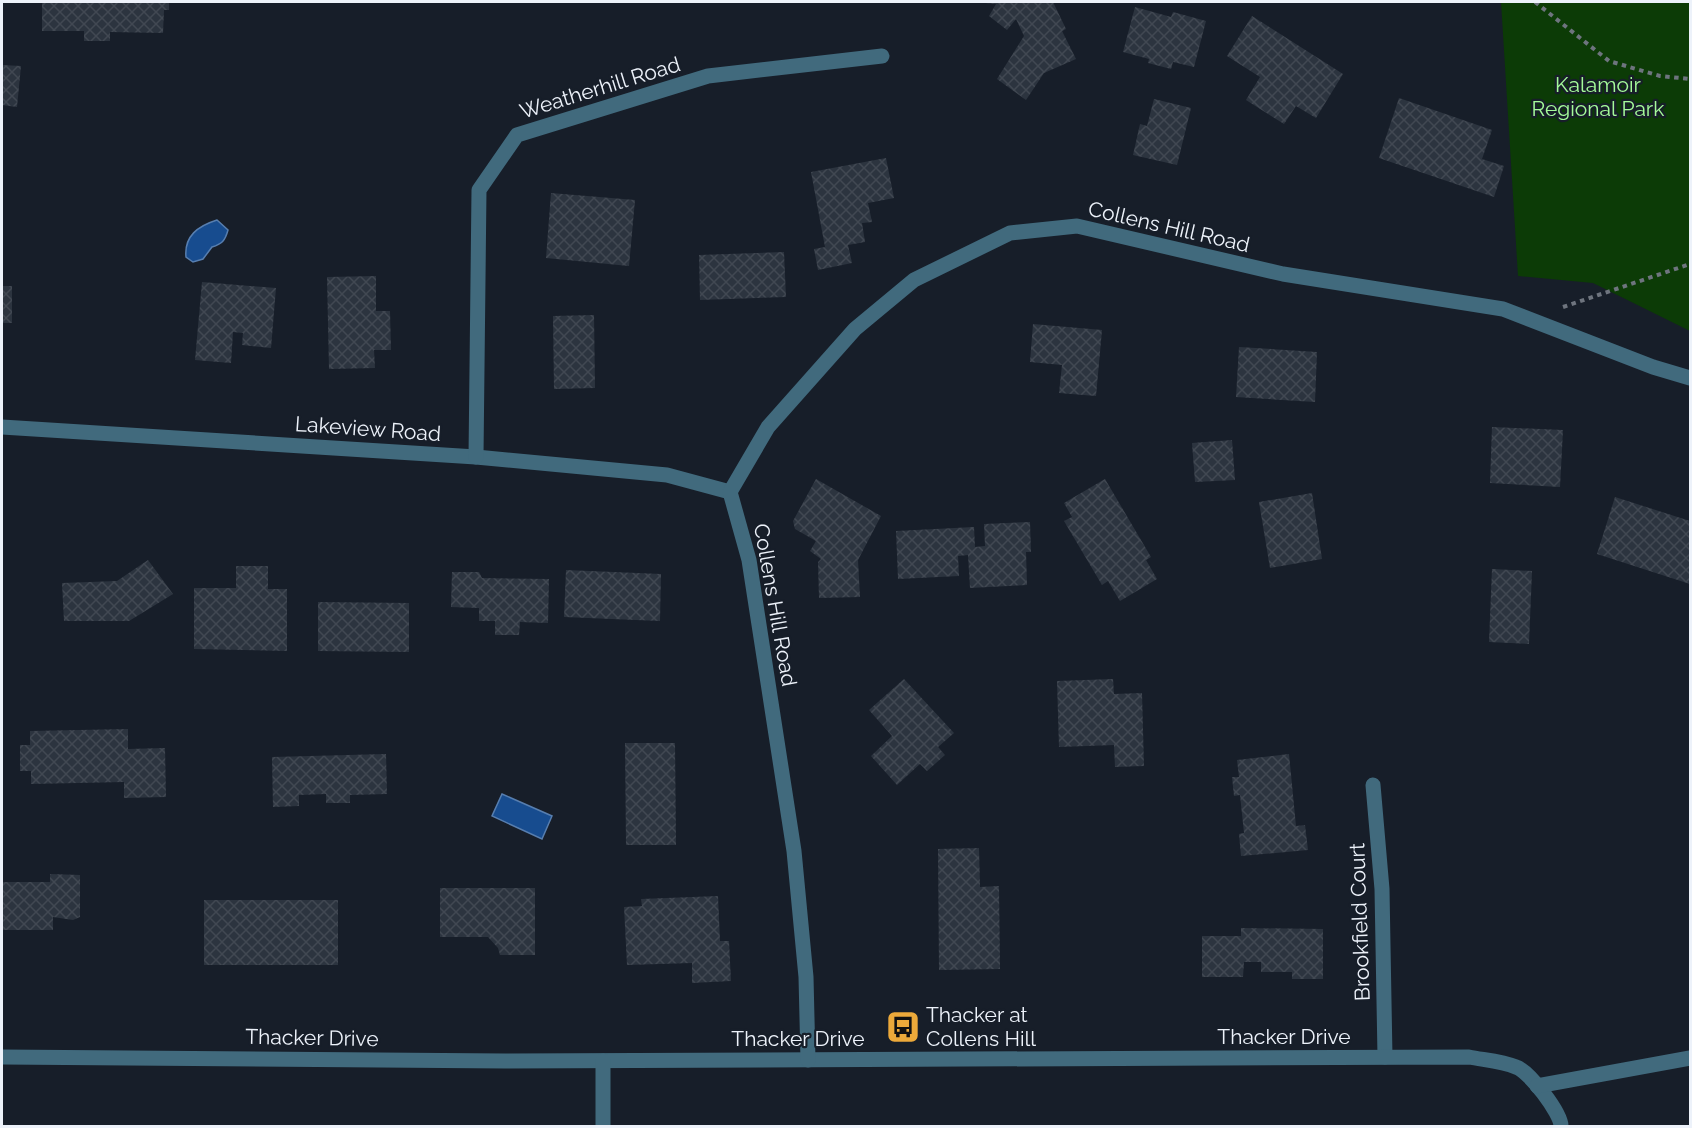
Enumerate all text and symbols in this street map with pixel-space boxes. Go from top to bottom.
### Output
street label: Weatherhill Road [517,51,683,124]
park label: Kalamoir Regional Park [1532,72,1664,121]
street label: Collens Hill Road [1086,196,1252,257]
street label: Lakeview Road [294,411,442,446]
street label: Collens Hill Road [749,522,802,688]
street label: Brookfield Court [1344,843,1375,1001]
place label: Thacker at Collens Hill [926,1002,1036,1051]
bus stop icon: Thacker at Collens Hill [885,1009,921,1045]
street label: Thacker Drive [245,1024,379,1051]
street label: Thacker Drive [1217,1024,1351,1049]
street label: Thacker Drive [731,1026,865,1051]

